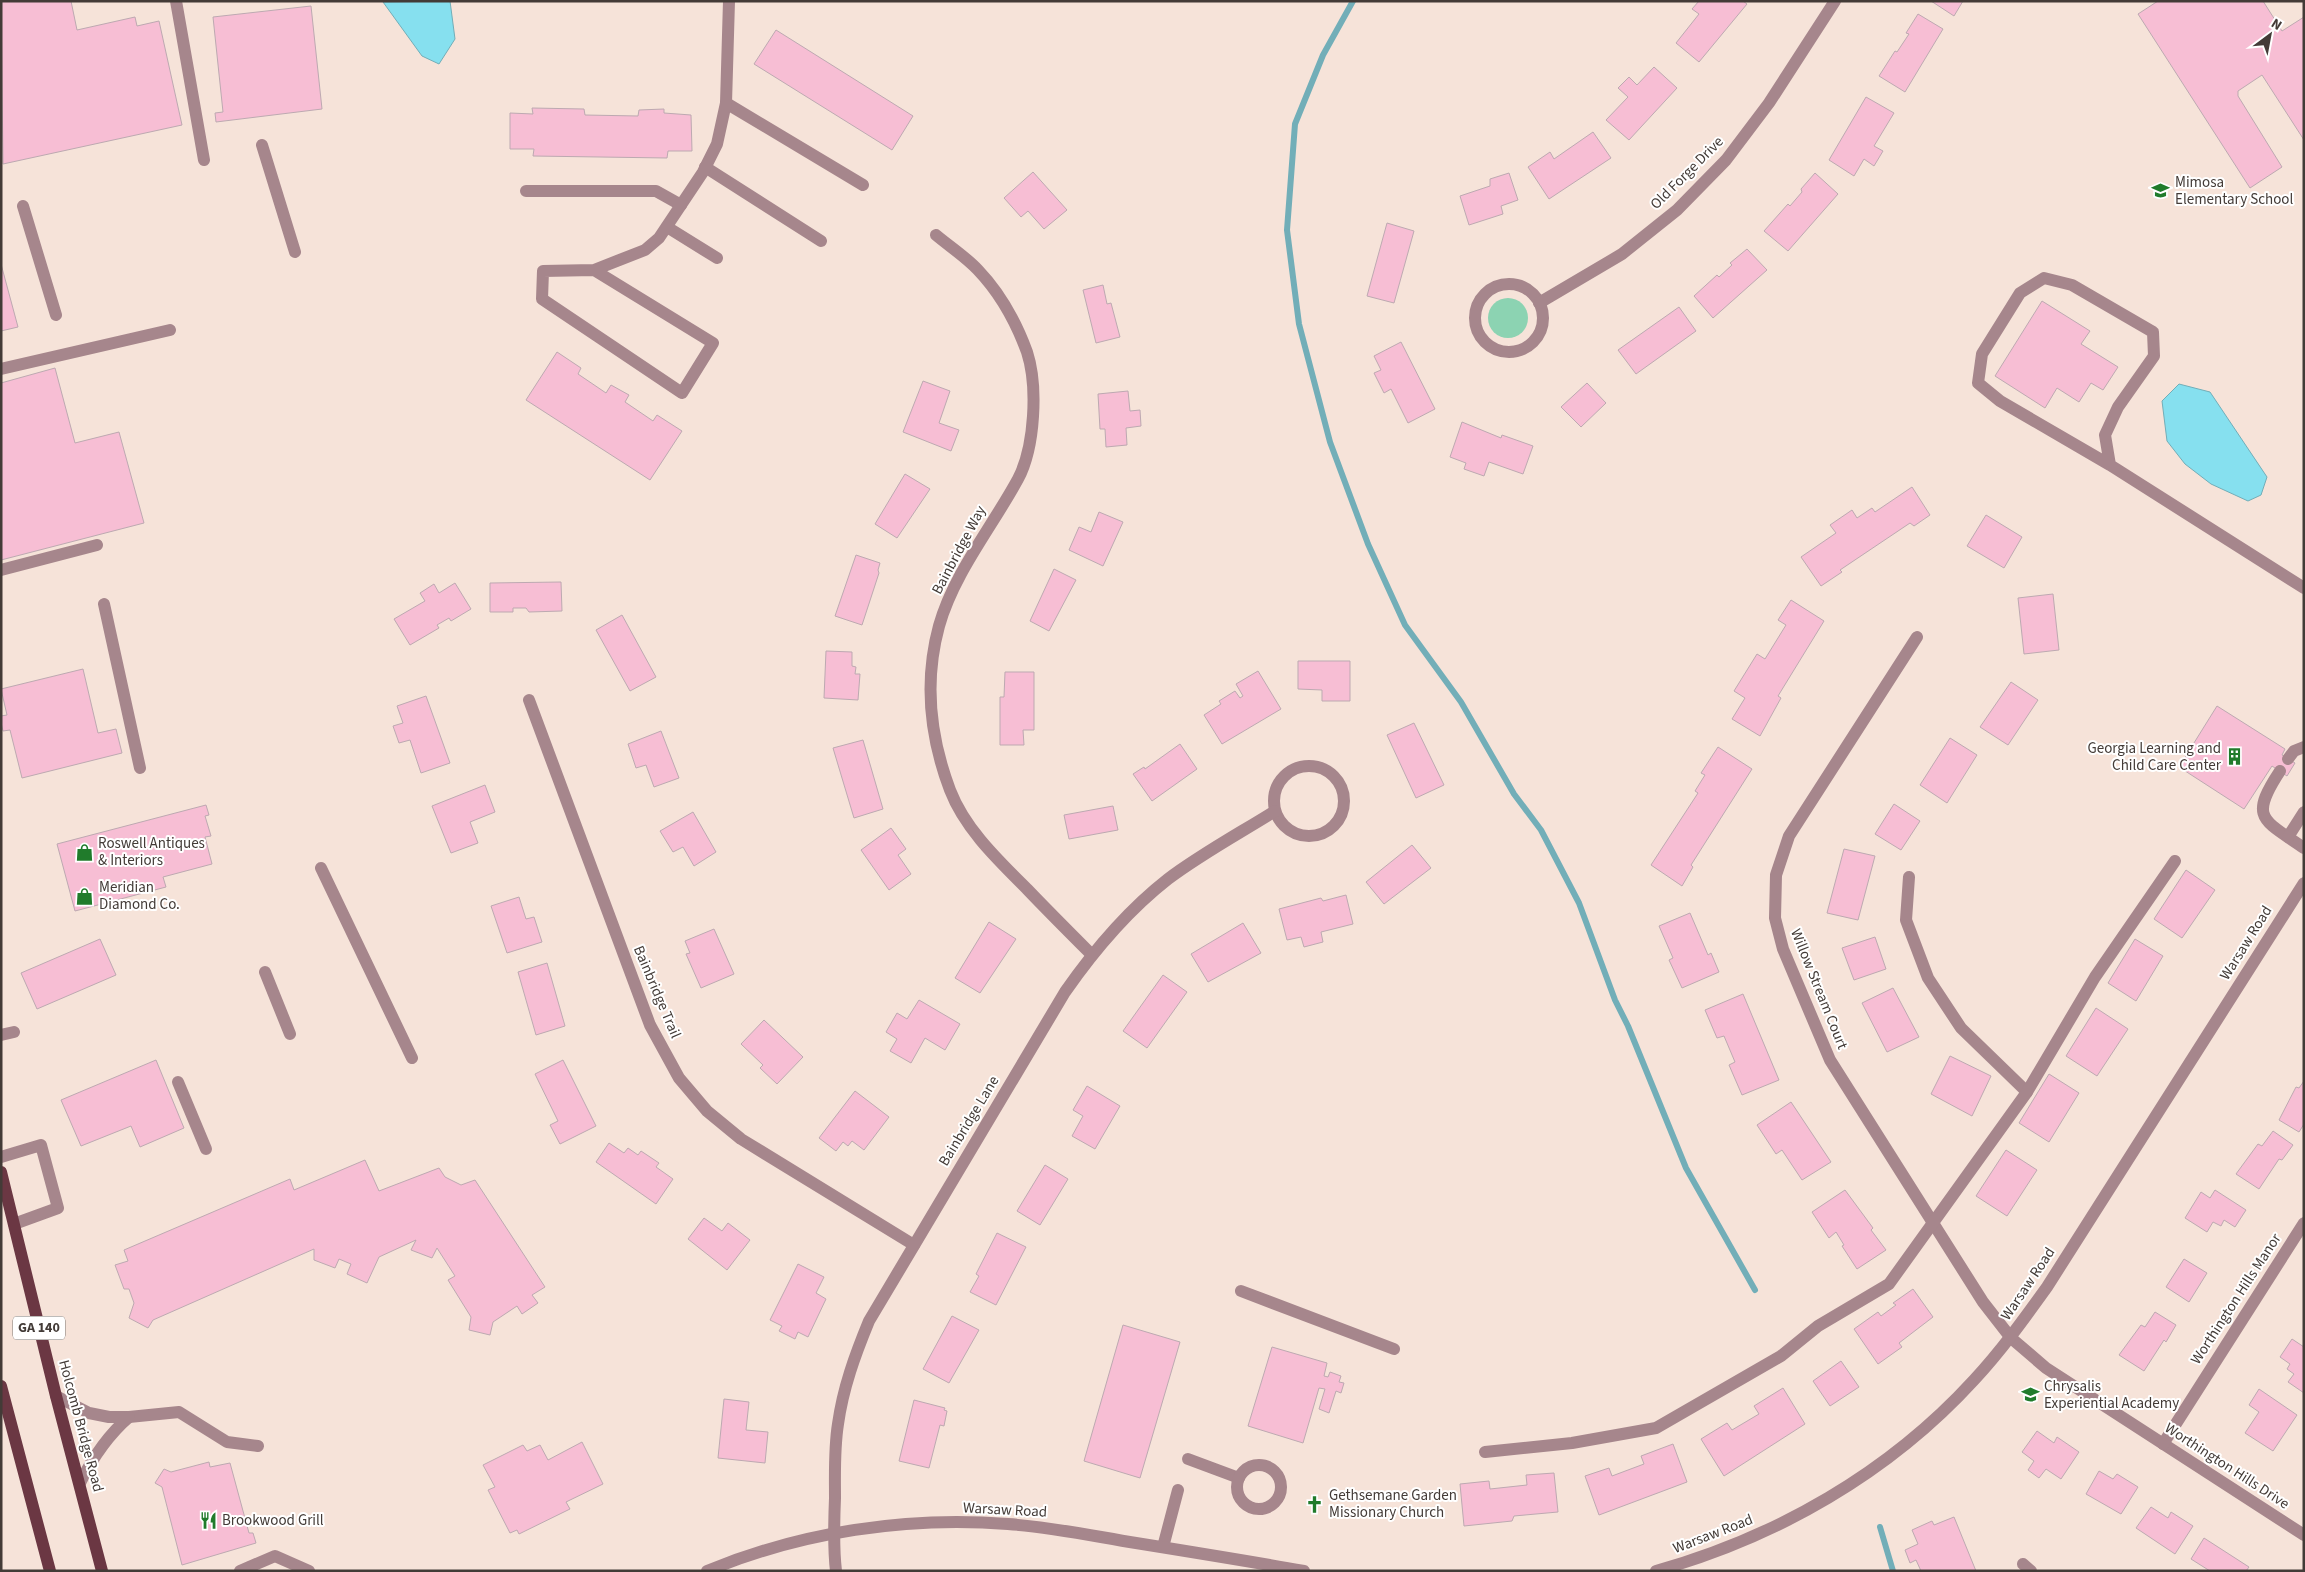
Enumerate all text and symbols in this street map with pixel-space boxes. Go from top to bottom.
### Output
north arrow [2245,10,2295,60]
text: N [2267,14,2286,36]
street label: Old Forge Drive [1646,132,1728,214]
place label: Mimosa Elementary School [2175,172,2293,210]
school or university icon: Mimosa Elementary School [2151,181,2171,201]
street label: Bainbridge Way [927,502,991,598]
place label: Georgia Learning and Child Care Center [2087,738,2222,776]
building icon: Georgia Learning and Child Care Center [2225,747,2245,767]
place label: Roswell Antiques & Interiors [98,833,205,871]
shop icon: Roswell Antiques & Interiors [74,842,94,862]
place label: Meridian Diamond Co. [99,877,180,915]
shop icon: Meridian Diamond Co. [75,886,95,906]
street label: Warsaw Road [2215,902,2277,984]
street label: Willow Stream Court [1785,926,1853,1052]
street label: Bainbridge Trail [628,942,686,1042]
street label: Bainbridge Lane [934,1072,1004,1170]
street label: Worthington Hills Manor [2186,1229,2287,1369]
street label: Warsaw Road [1996,1243,2060,1325]
road number: GA 140 [13,1316,65,1340]
street label: Holcomb Bridge Road [53,1358,109,1494]
place label: Chrysalis Experiential Academy [2044,1376,2179,1414]
school or university icon: Chrysalis Experiential Academy [2020,1385,2040,1405]
street label: Worthington Hills Drive [2161,1418,2293,1514]
place label: Gethsemane Garden Missionary Church [1329,1485,1457,1523]
church icon: Gethsemane Garden Missionary Church [1305,1494,1325,1514]
street label: Warsaw Road [962,1497,1048,1523]
street label: Warsaw Road [1670,1509,1756,1559]
restaurant icon: Brookwood Grill [198,1510,218,1530]
place label: Brookwood Grill [222,1510,324,1531]

